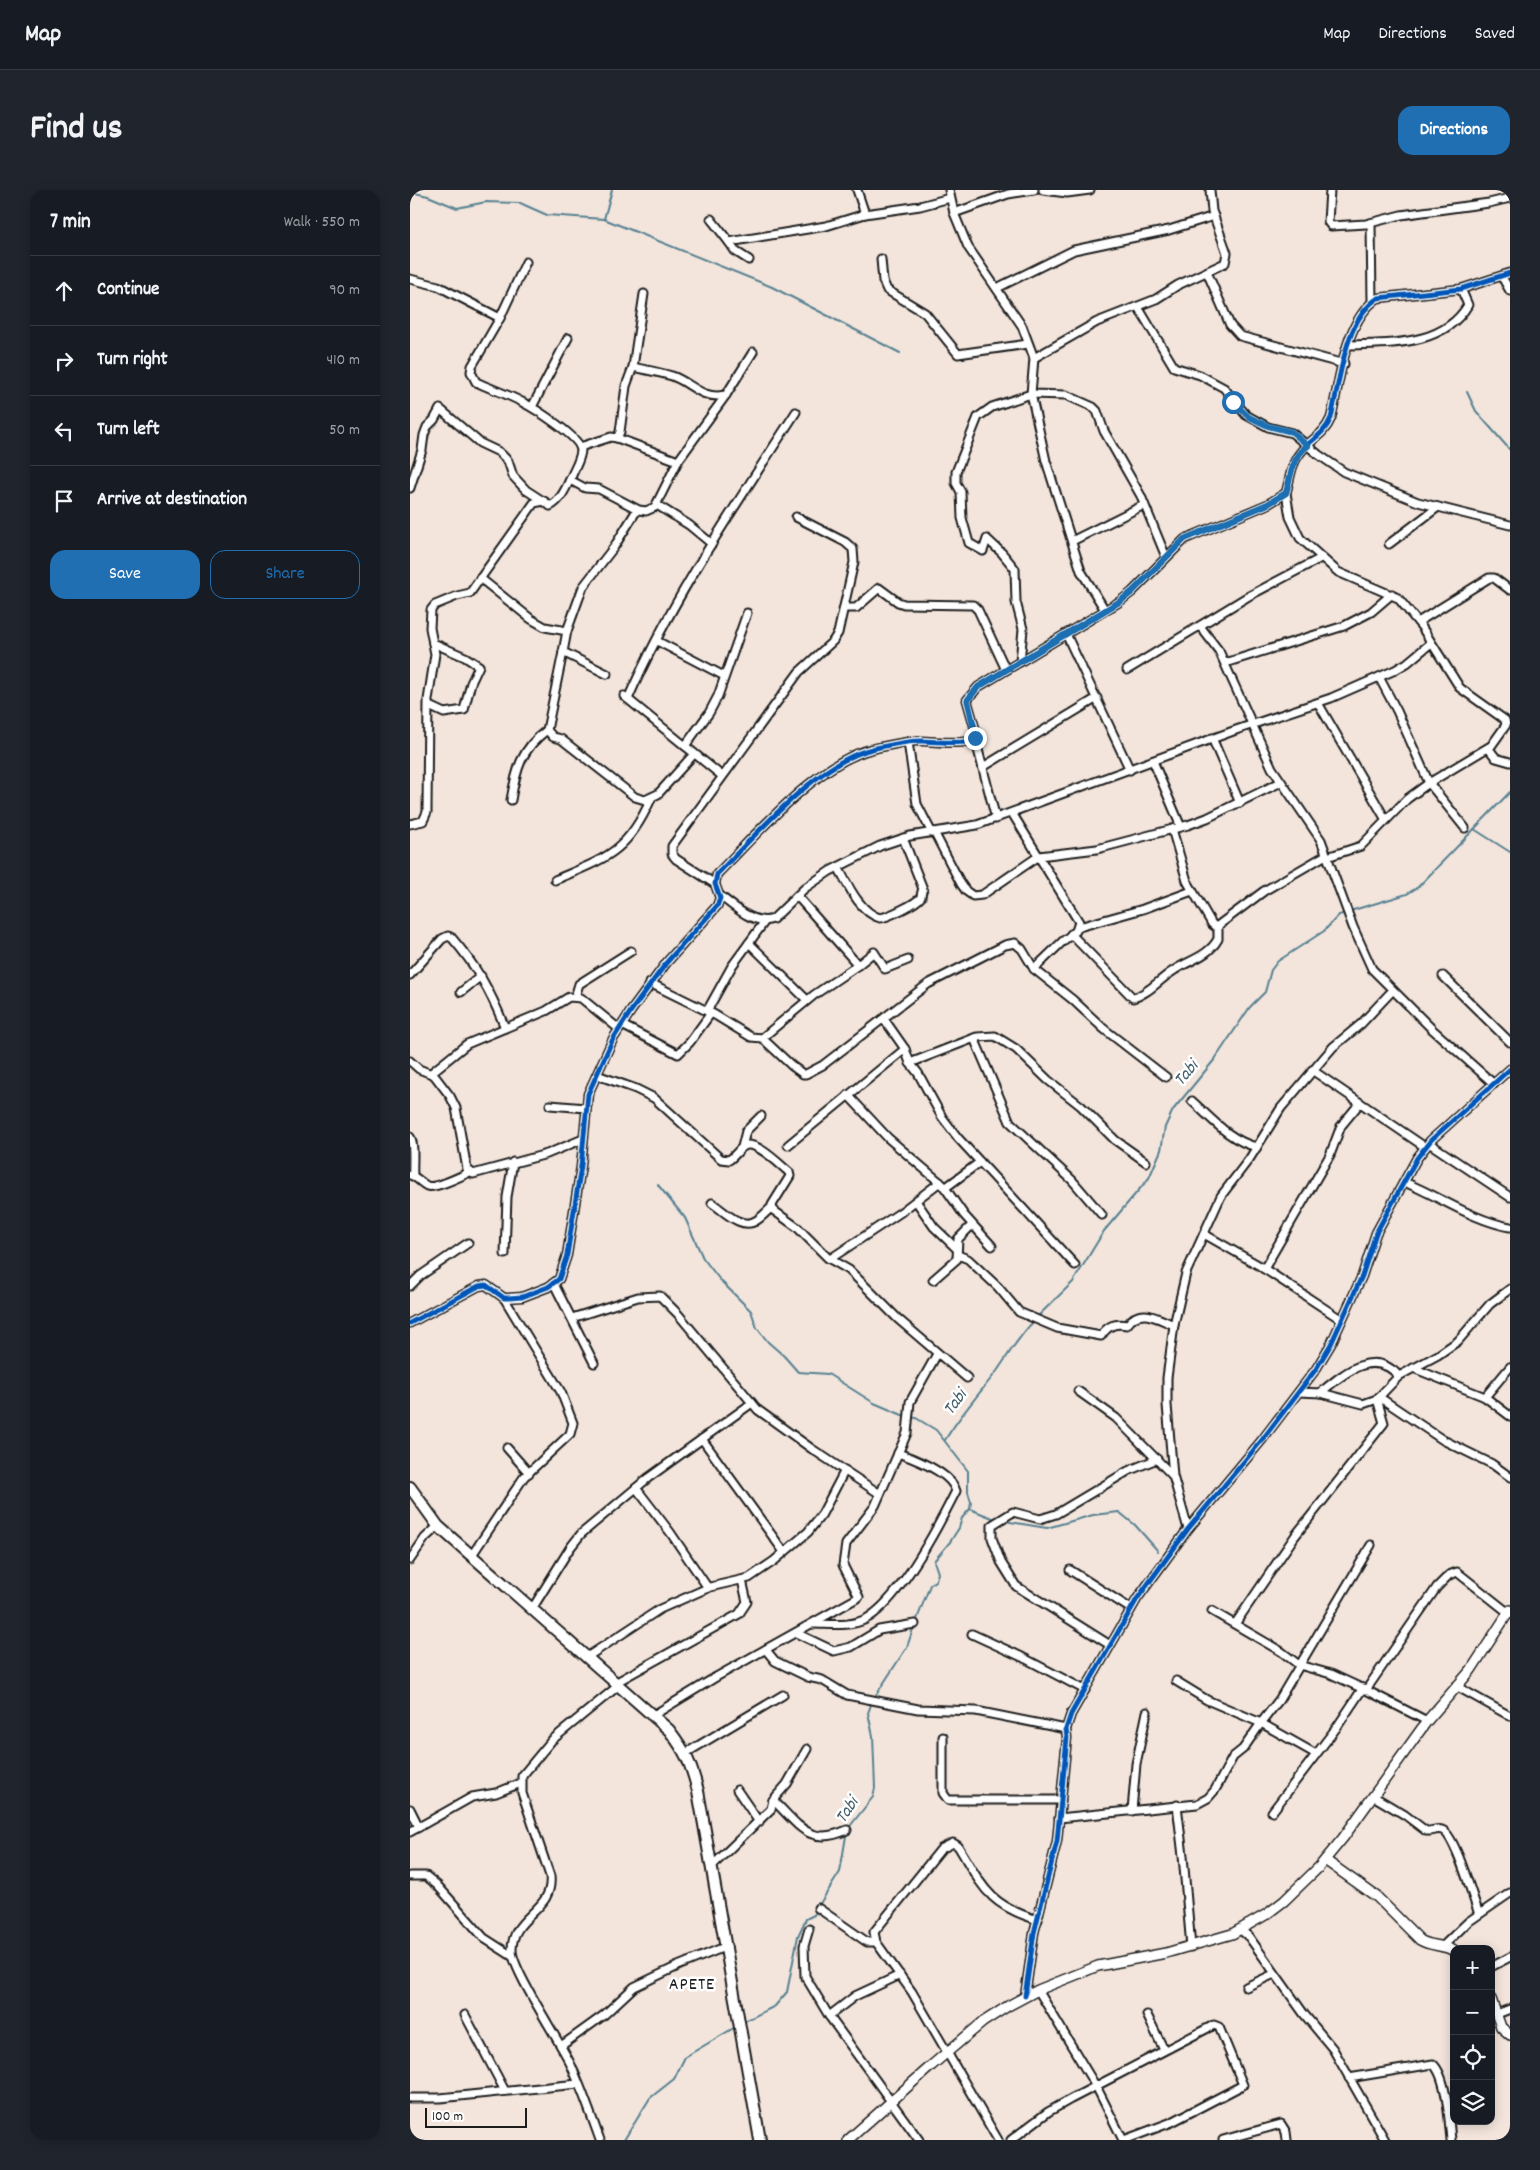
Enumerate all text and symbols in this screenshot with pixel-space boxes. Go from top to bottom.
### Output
text: Map [25,18,61,52]
text: Map [1323,22,1350,47]
text: Directions [1378,22,1447,47]
text: Saved [1475,22,1515,47]
text: Find us [30,105,122,155]
button: Directions [1398,106,1510,155]
text: 7 min [50,208,91,238]
text: Walk · 550 m [284,211,360,234]
icon: ahead [50,277,78,305]
text: Continue [97,277,159,304]
text: 90 m [329,279,360,302]
icon: right [50,347,78,375]
text: Turn right [97,347,168,374]
text: 410 m [326,349,360,372]
route start [1222,391,1245,414]
icon: left [50,417,78,445]
text: Turn left [97,417,160,444]
text: 50 m [329,419,360,442]
icon: arrive [50,487,78,515]
text: Arrive at destination [97,487,247,514]
button: Save [50,550,200,599]
button: Share [210,550,360,599]
route end [964,727,987,750]
water label: Tabi [1169,1054,1207,1092]
water label: Tabi [938,1383,976,1421]
water label: Tabi [830,1791,867,1829]
map controls [1450,1945,1495,2125]
button: + [1450,1945,1495,1990]
district label: APETE [669,1973,715,1998]
button: − [1450,1990,1495,2035]
button: locate [1450,2035,1495,2080]
button: layers [1450,2080,1495,2125]
scale bar [425,2105,528,2128]
text: 100 m [432,2107,463,2127]

